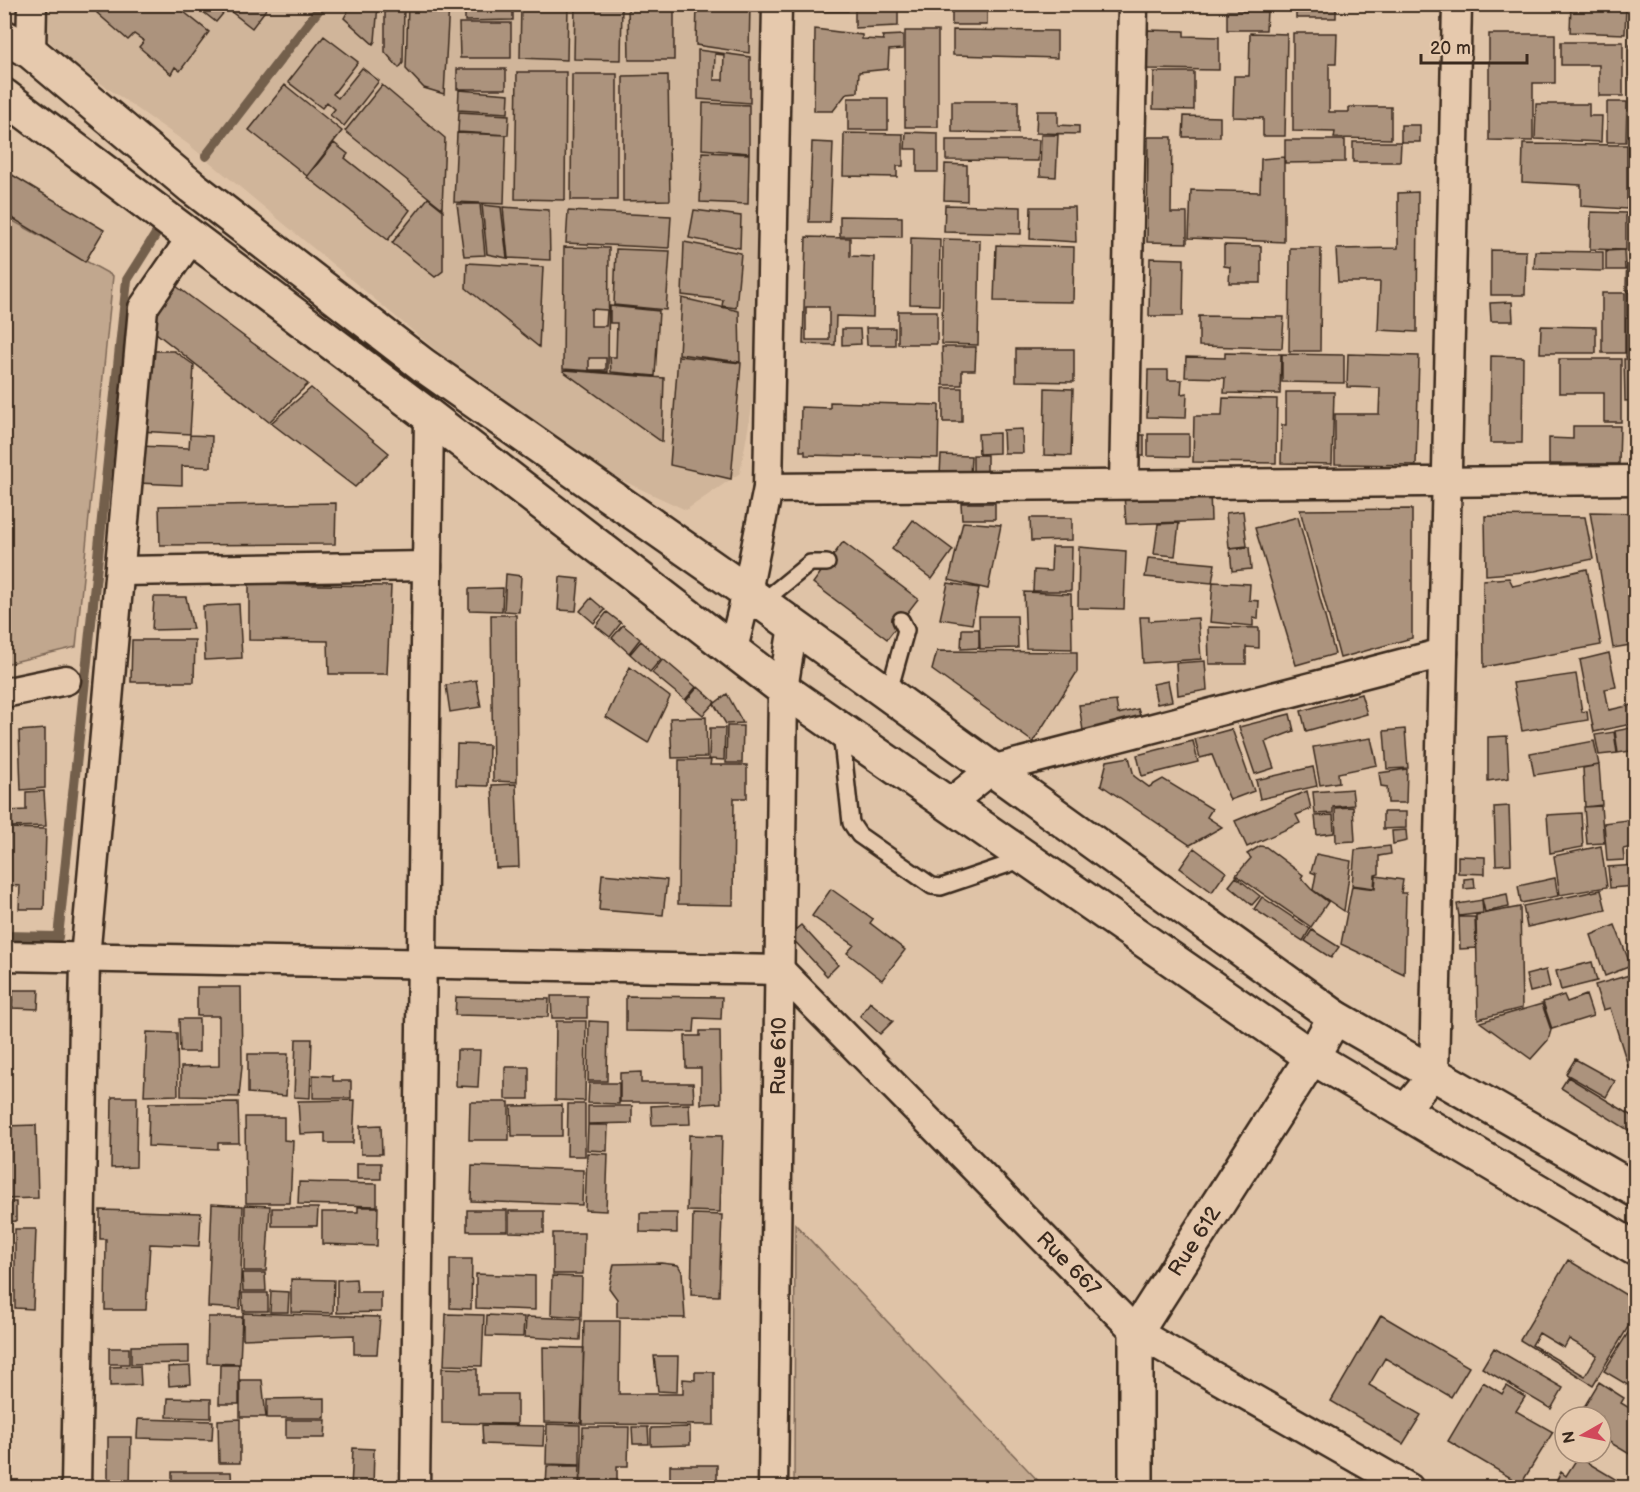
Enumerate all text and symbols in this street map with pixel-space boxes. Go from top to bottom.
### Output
scale bar [1421,27,1528,65]
text: 20 m [1430,38,1471,59]
street label: Rue 610 [766,1017,792,1095]
street label: Rue 612 [1163,1201,1227,1281]
street label: Rue 667 [1031,1226,1106,1302]
north arrow [1553,1405,1613,1465]
text: N [1559,1430,1580,1445]

